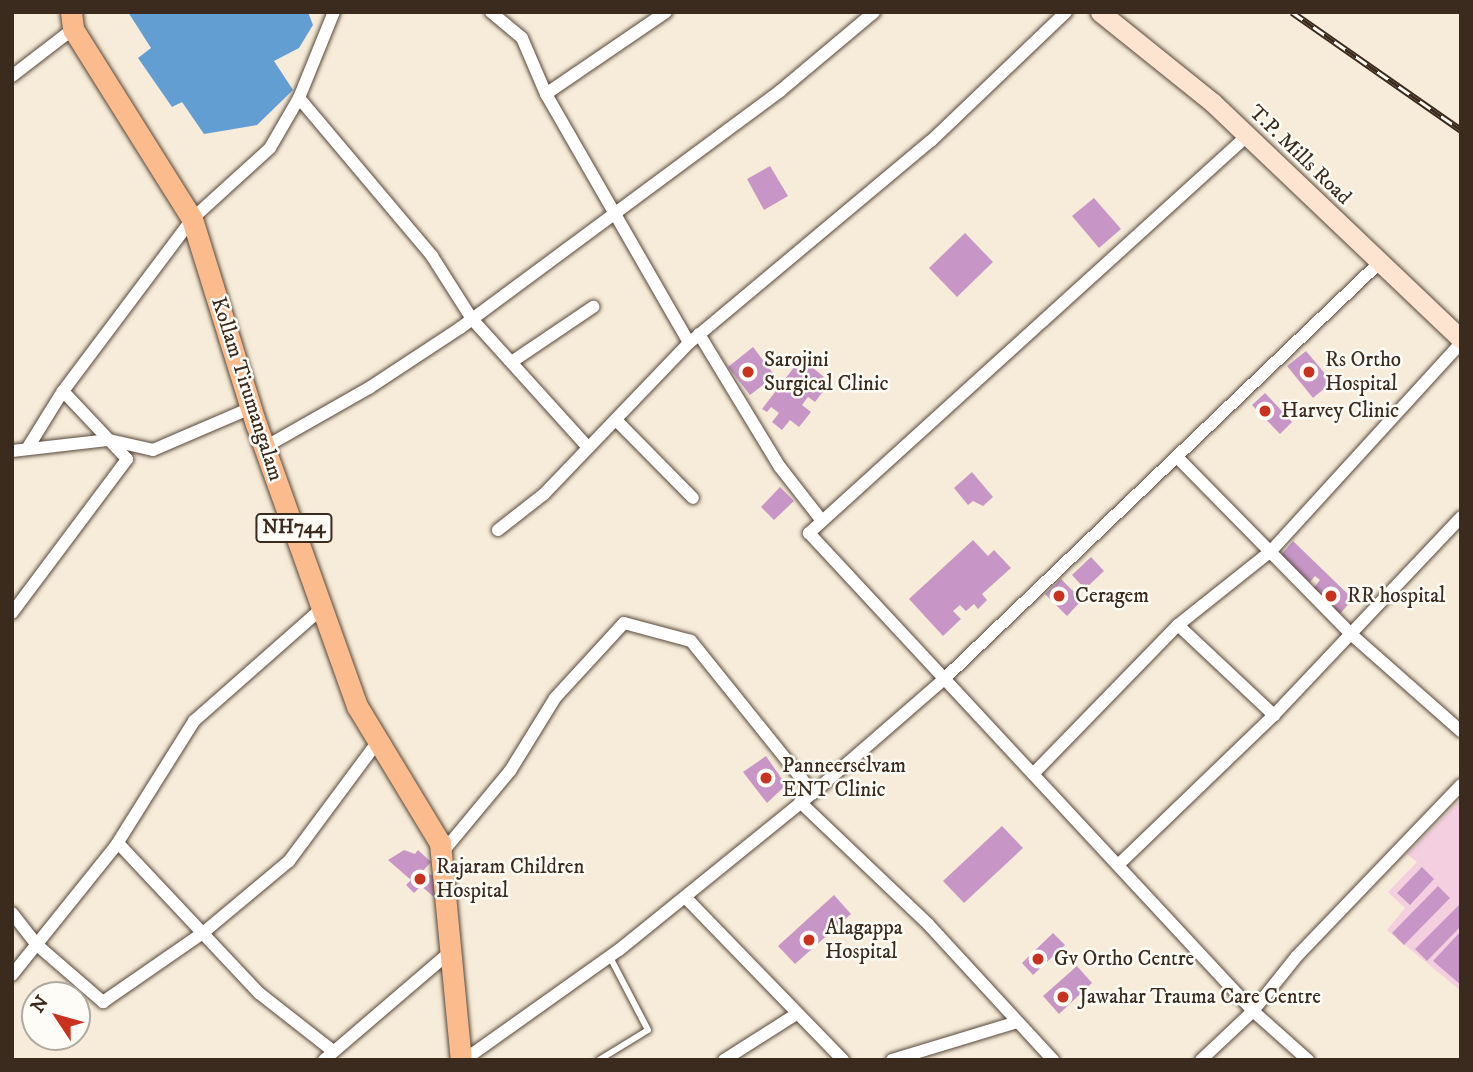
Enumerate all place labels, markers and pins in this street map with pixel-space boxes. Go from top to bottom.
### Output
place label: Sarojini Surgical Clinic [764,347,888,397]
place label: Rs Ortho Hospital [1325,347,1401,397]
marker: Sarojini Surgical Clinic [738,362,758,382]
marker: Rs Ortho Hospital [1299,362,1319,382]
place label: Harvey Clinic [1281,398,1399,424]
marker: Harvey Clinic [1255,401,1275,421]
place label: Ceragem [1075,583,1149,609]
place label: RR hospital [1347,583,1445,609]
marker: Ceragem [1049,586,1069,606]
marker: RR hospital [1321,586,1341,606]
place label: Panneerselvam ENT Clinic [782,753,906,803]
marker: Panneerselvam ENT Clinic [756,768,776,788]
place label: Rajaram Children Hospital [436,854,585,904]
marker: Rajaram Children Hospital [410,869,430,889]
place label: Alagappa Hospital [825,915,903,965]
marker: Alagappa Hospital [799,930,819,950]
place label: Gv Ortho Centre [1054,946,1194,972]
marker: Gv Ortho Centre [1028,949,1048,969]
place label: Jawahar Trauma Care Centre [1079,984,1321,1010]
marker: Jawahar Trauma Care Centre [1053,987,1073,1007]

